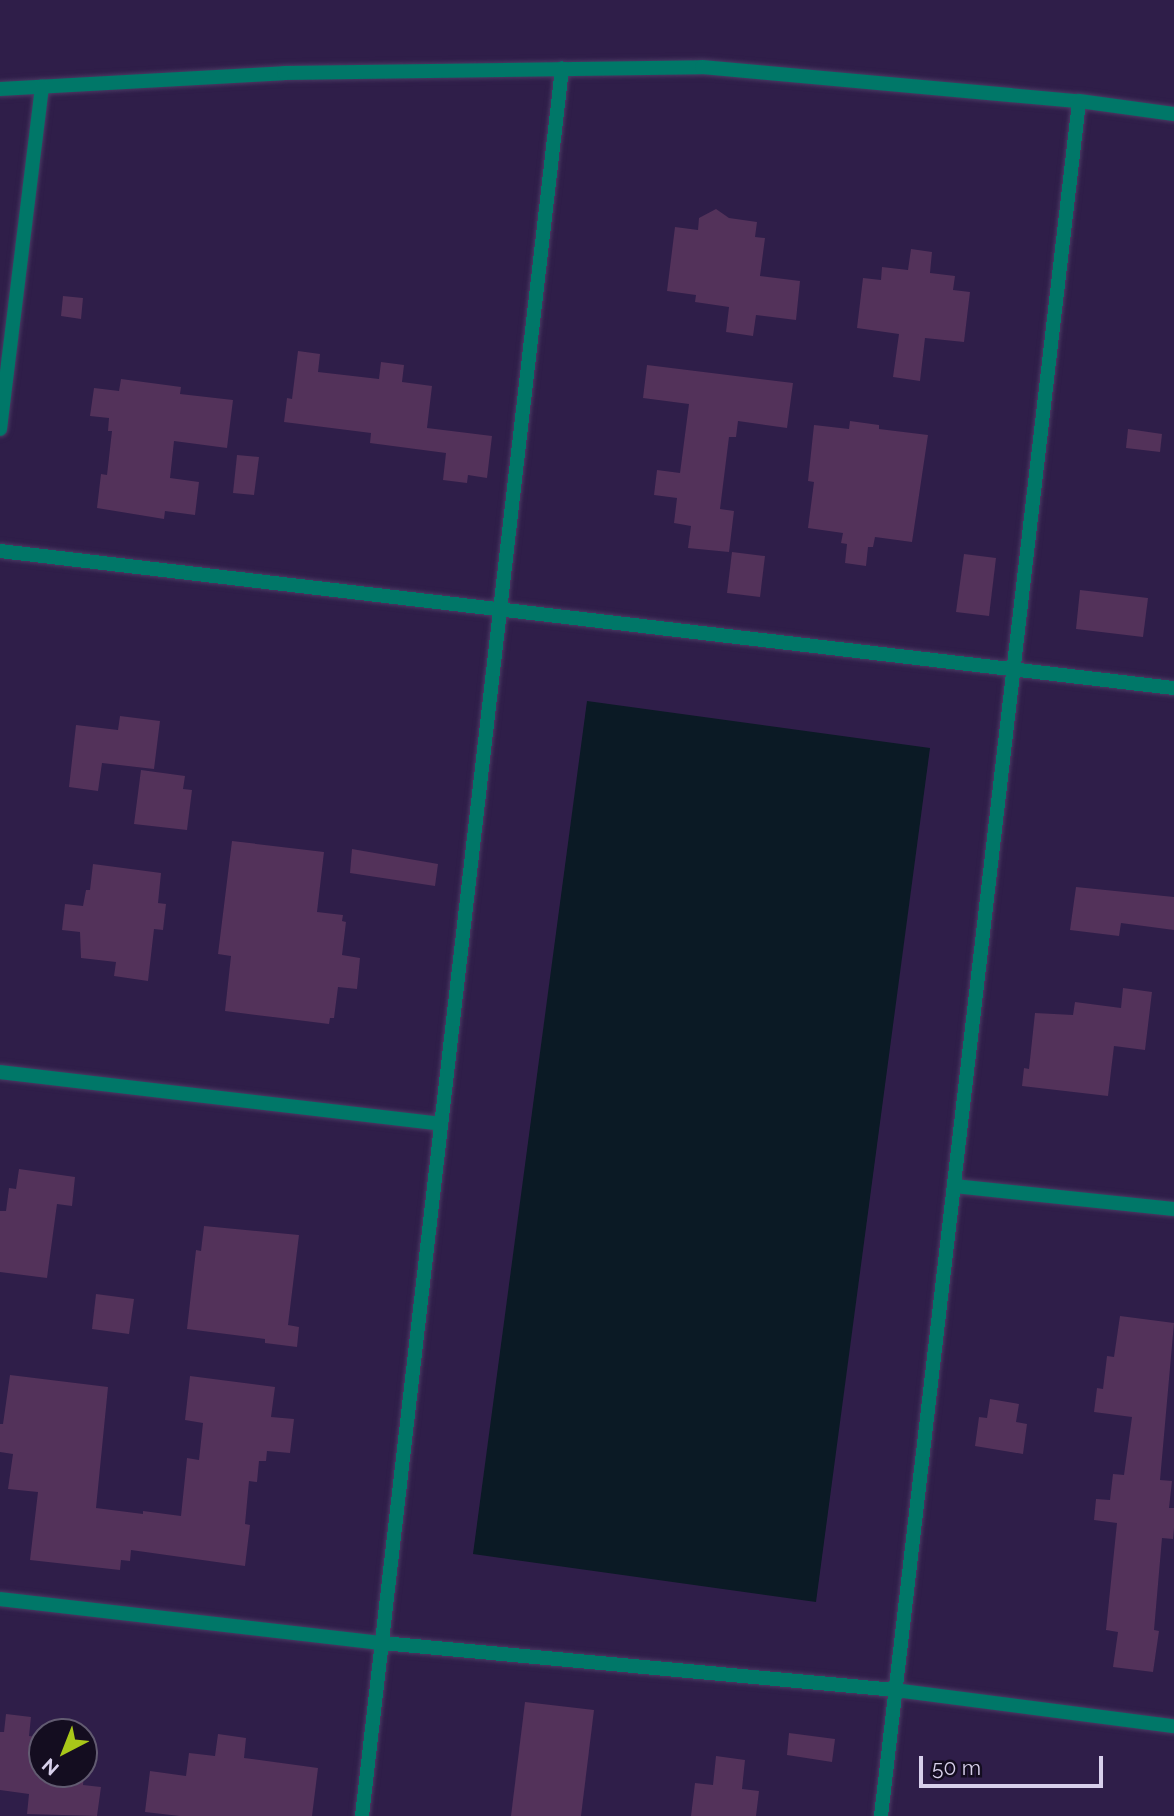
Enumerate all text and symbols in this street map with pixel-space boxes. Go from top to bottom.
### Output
north arrow [28,1718,98,1788]
scale bar [922,1742,1106,1786]
text: N [38,1754,63,1780]
text: 50 m [932,1755,981,1780]

